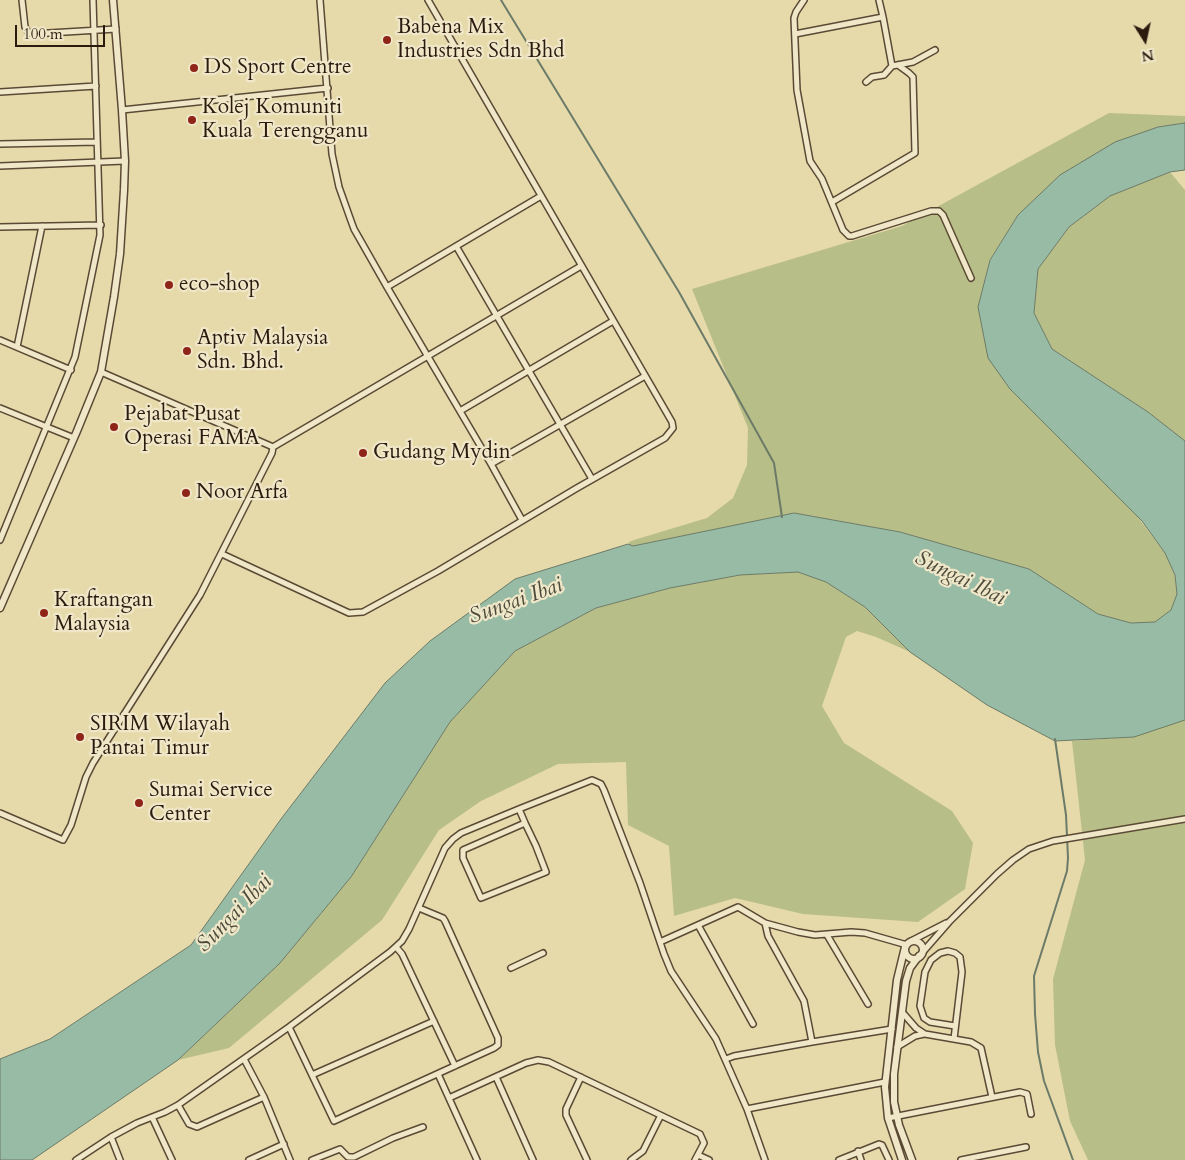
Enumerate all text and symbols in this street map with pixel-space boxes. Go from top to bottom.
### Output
scale bar [18,15,108,47]
place label: Babena Mix Industries Sdn Bhd [397,15,564,65]
north arrow [1120,15,1170,65]
text: 100 m [23,24,63,44]
marker: Babena Mix Industries Sdn Bhd [381,34,393,46]
text: N [1140,45,1155,66]
place label: DS Sport Centre [204,55,352,81]
marker: DS Sport Centre [188,62,200,74]
place label: Kolej Komuniti Kuala Terengganu [202,95,368,145]
marker: Kolej Komuniti Kuala Terengganu [186,114,198,126]
place label: eco-shop [179,272,260,298]
marker: eco-shop [163,279,175,291]
place label: Aptiv Malaysia Sdn. Bhd. [197,326,328,376]
marker: Aptiv Malaysia Sdn. Bhd. [181,345,193,357]
place label: Pejabat Pusat Operasi FAMA [124,402,260,452]
marker: Pejabat Pusat Operasi FAMA [108,421,120,433]
place label: Gudang Mydin [373,440,511,466]
marker: Gudang Mydin [357,447,369,459]
place label: Noor Arfa [196,480,288,506]
marker: Noor Arfa [180,487,192,499]
water label: Sungai Ibai [910,546,1010,612]
water label: Sungai Ibai [466,573,566,631]
place label: Kraftangan Malaysia [54,588,153,638]
marker: Kraftangan Malaysia [38,607,50,619]
place label: SIRIM Wilayah Pantai Timur [90,712,230,762]
marker: SIRIM Wilayah Pantai Timur [74,731,86,743]
place label: Sumai Service Center [149,778,273,828]
marker: Sumai Service Center [133,797,145,809]
water label: Sungai Ibai [192,870,278,958]

